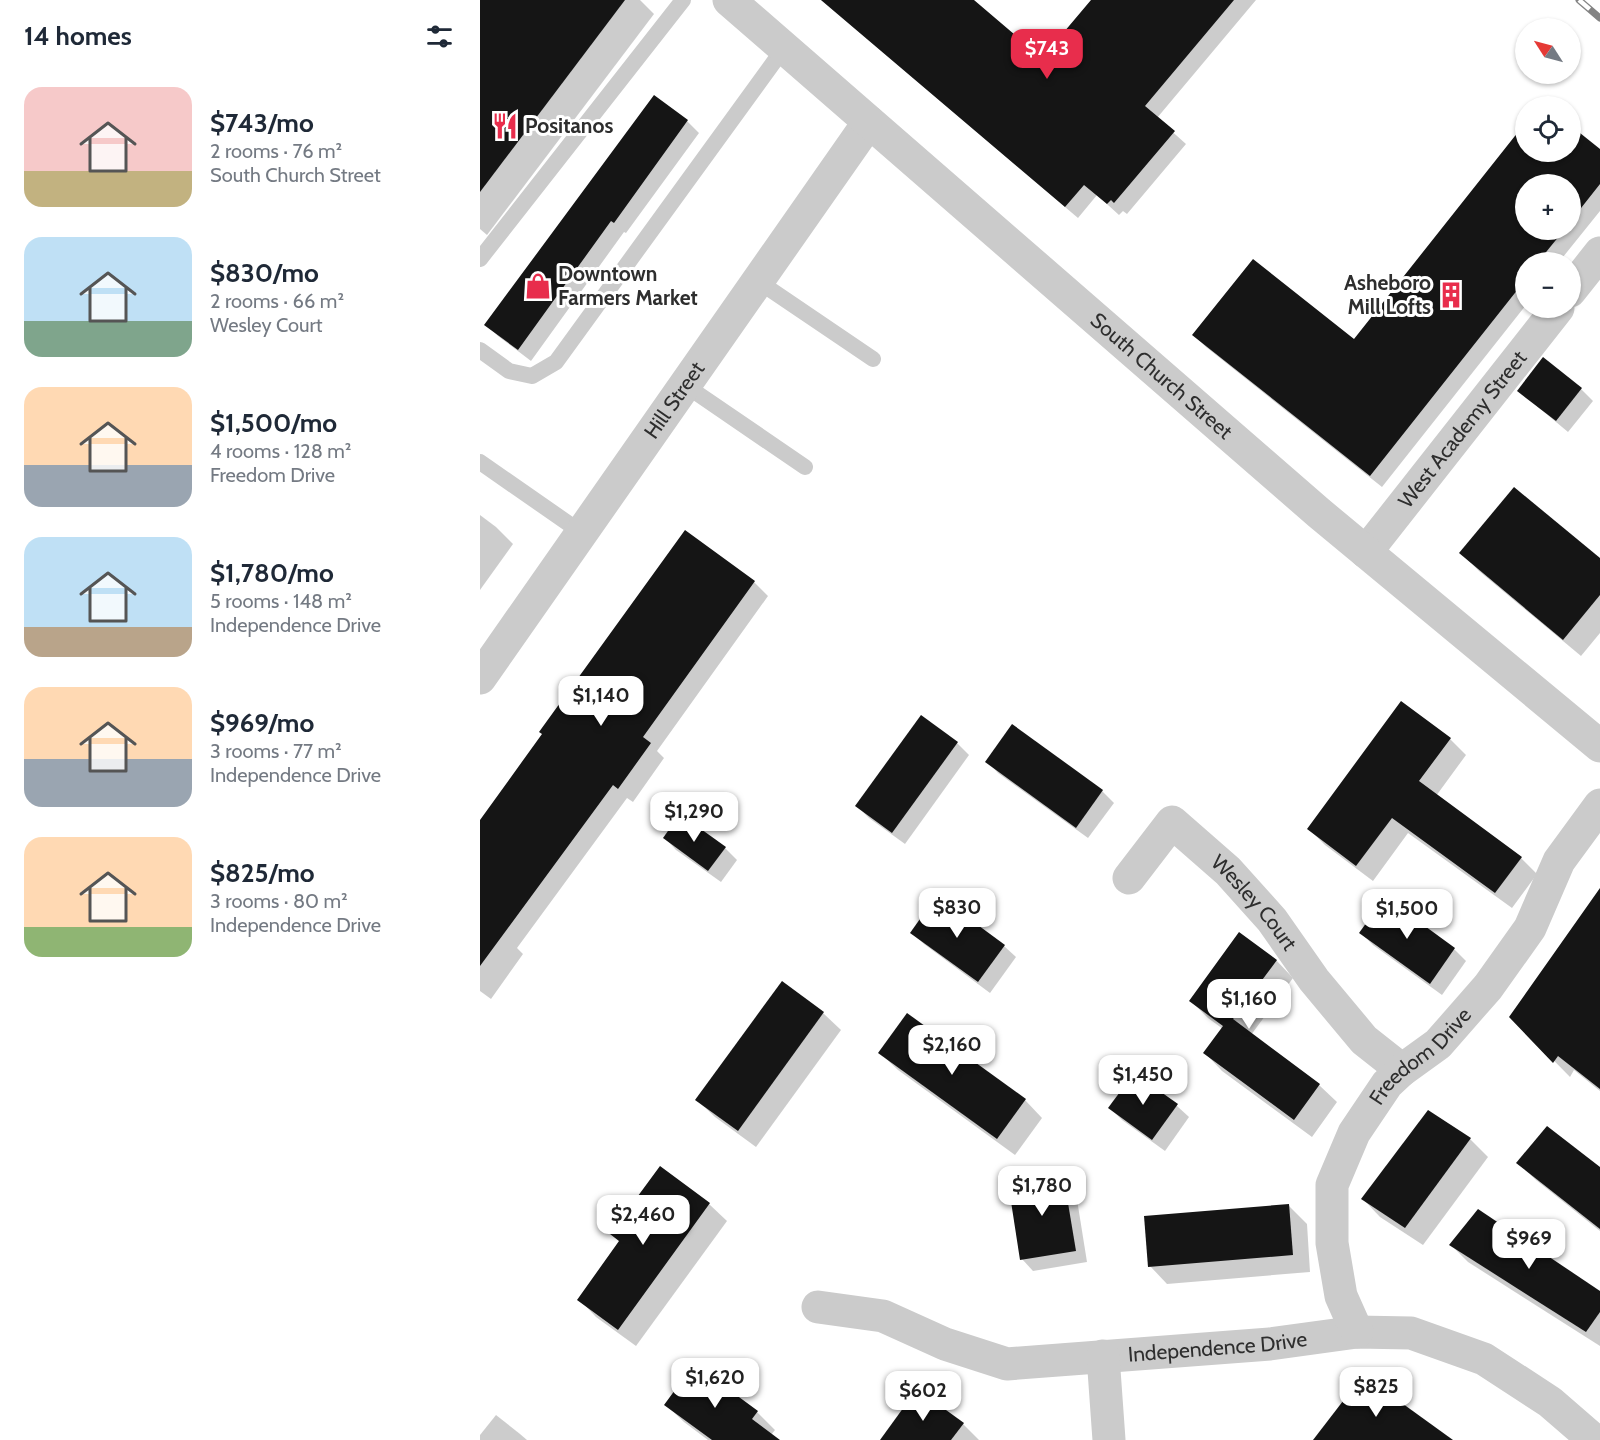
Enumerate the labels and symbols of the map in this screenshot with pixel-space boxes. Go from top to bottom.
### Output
north arrow [1515,18,1581,84]
pin: $743 [1011,29,1083,80]
restaurant icon: Positanos [490,111,520,141]
place label: Positanos [525,113,613,138]
place label: Downtown Farmers Market [558,261,698,310]
place label: Asheboro Mill Lofts [1344,270,1431,319]
shop icon: Downtown Farmers Market [523,271,553,301]
building icon: Asheboro Mill Lofts [1436,280,1466,310]
street label: South Church Street [1086,307,1238,444]
street label: West Academy Street [1393,346,1531,513]
street label: Hill Street [639,357,709,443]
pin: $1,140 [552,676,650,727]
pin: $1,290 [645,792,743,843]
street label: Wesley Court [1206,849,1302,955]
pin: $830 [921,888,993,939]
pin: $1,500 [1358,889,1456,940]
pin: $1,160 [1200,979,1298,1030]
street label: Freedom Drive [1364,1002,1476,1109]
pin: $2,160 [903,1025,1001,1076]
pin: $1,450 [1094,1055,1192,1106]
pin: $1,780 [993,1166,1091,1217]
pin: $2,460 [594,1195,692,1246]
pin: $969 [1493,1219,1565,1270]
street label: Independence Drive [1127,1326,1309,1367]
pin: $1,620 [666,1358,764,1409]
pin: $825 [1340,1367,1412,1418]
pin: $602 [887,1371,959,1422]

